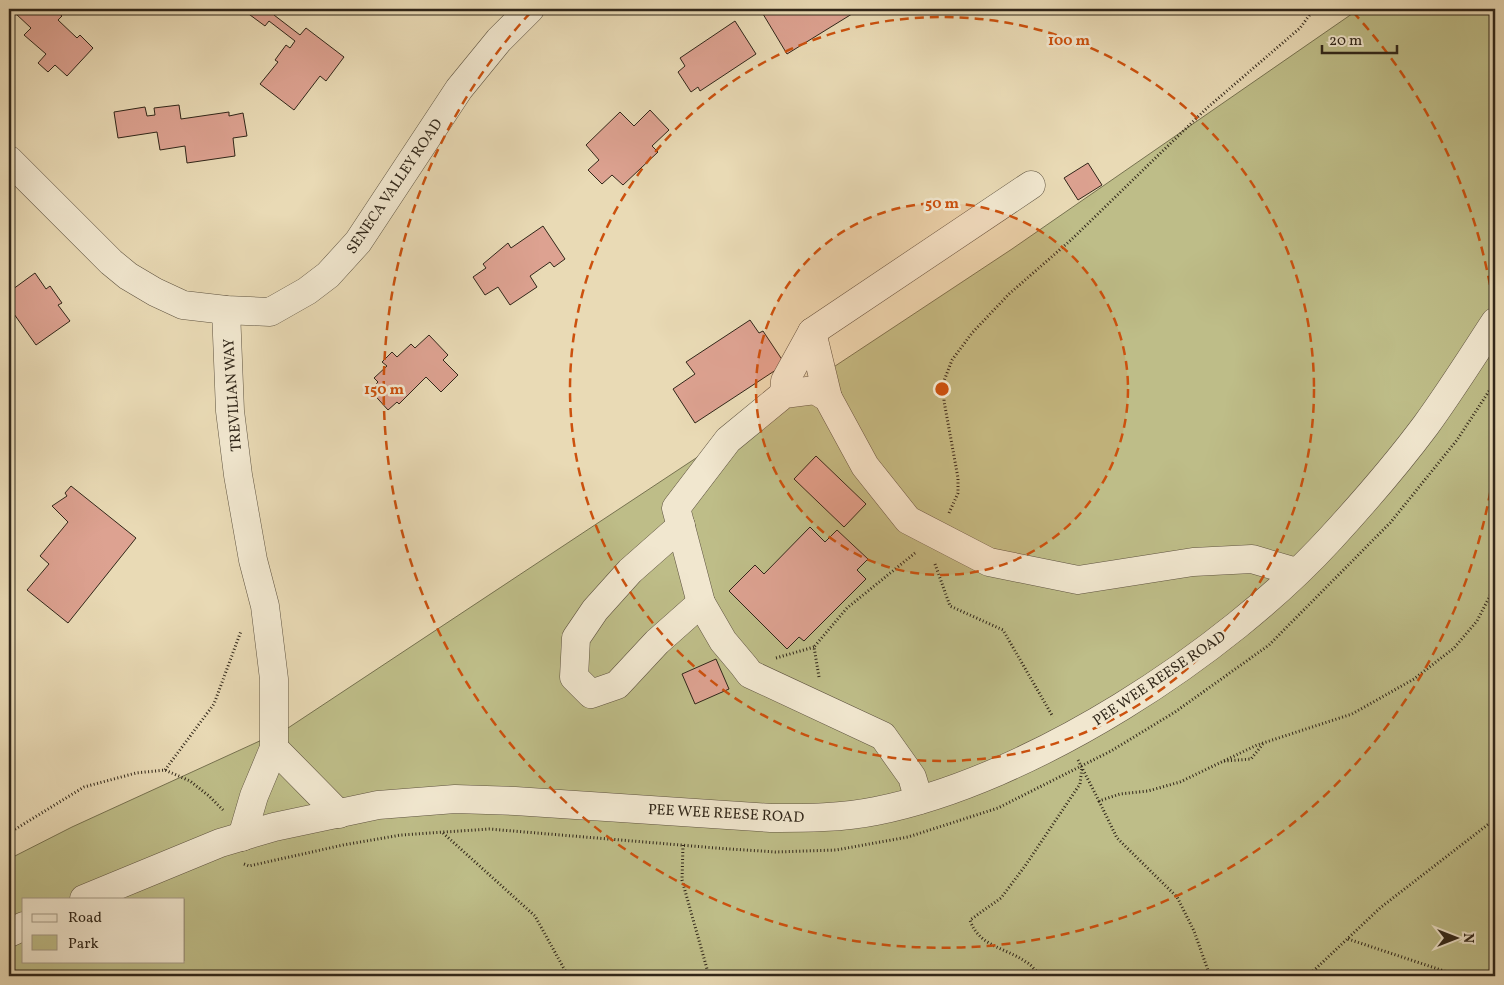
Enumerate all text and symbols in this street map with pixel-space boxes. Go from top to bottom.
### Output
scale bar [1322,22,1396,54]
text: 100 m [1048,31,1091,52]
text: 20 m [1329,31,1362,52]
street label: SENECA VALLEY ROAD [342,115,448,259]
text: 50 m [925,194,959,215]
street label: TREVILIAN WAY [219,337,248,452]
text: 150 m [364,380,404,401]
centre of rings [933,380,951,398]
street label: PEE WEE REESE ROAD [1089,627,1231,732]
street label: PEE WEE REESE ROAD [647,800,805,829]
legend [22,898,185,962]
text: Road [68,908,102,929]
north arrow [1432,912,1482,962]
text: N [1458,933,1477,943]
text: Park [68,934,99,955]

